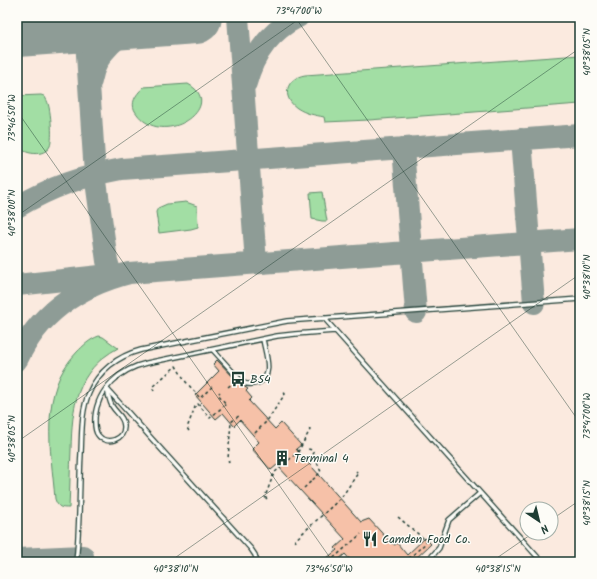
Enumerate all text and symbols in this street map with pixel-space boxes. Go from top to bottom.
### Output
text: 73°47'00"W [276,3,322,19]
text: 40°38'05"N [579,28,595,76]
text: 73°46'50"W [4,94,20,142]
text: 40°38'00"N [4,189,20,237]
text: 40°38'10"N [579,254,595,300]
bus stop icon: B54 [229,370,247,388]
place label: B54 [250,370,271,389]
text: 73°47'00"W [579,393,595,439]
text: 40°38'05"N [4,415,20,463]
building icon: Terminal 4 [273,449,291,467]
place label: Terminal 4 [294,449,349,468]
text: 40°38'15"N [579,480,595,526]
north arrow [519,501,559,541]
text: N [536,519,552,538]
restaurant icon: Camden Food Co. [361,530,379,548]
place label: Camden Food Co. [382,530,471,549]
text: 40°38'10"N [153,561,199,577]
text: 73°46'50"W [305,561,353,577]
text: 40°38'15"N [475,561,521,577]

